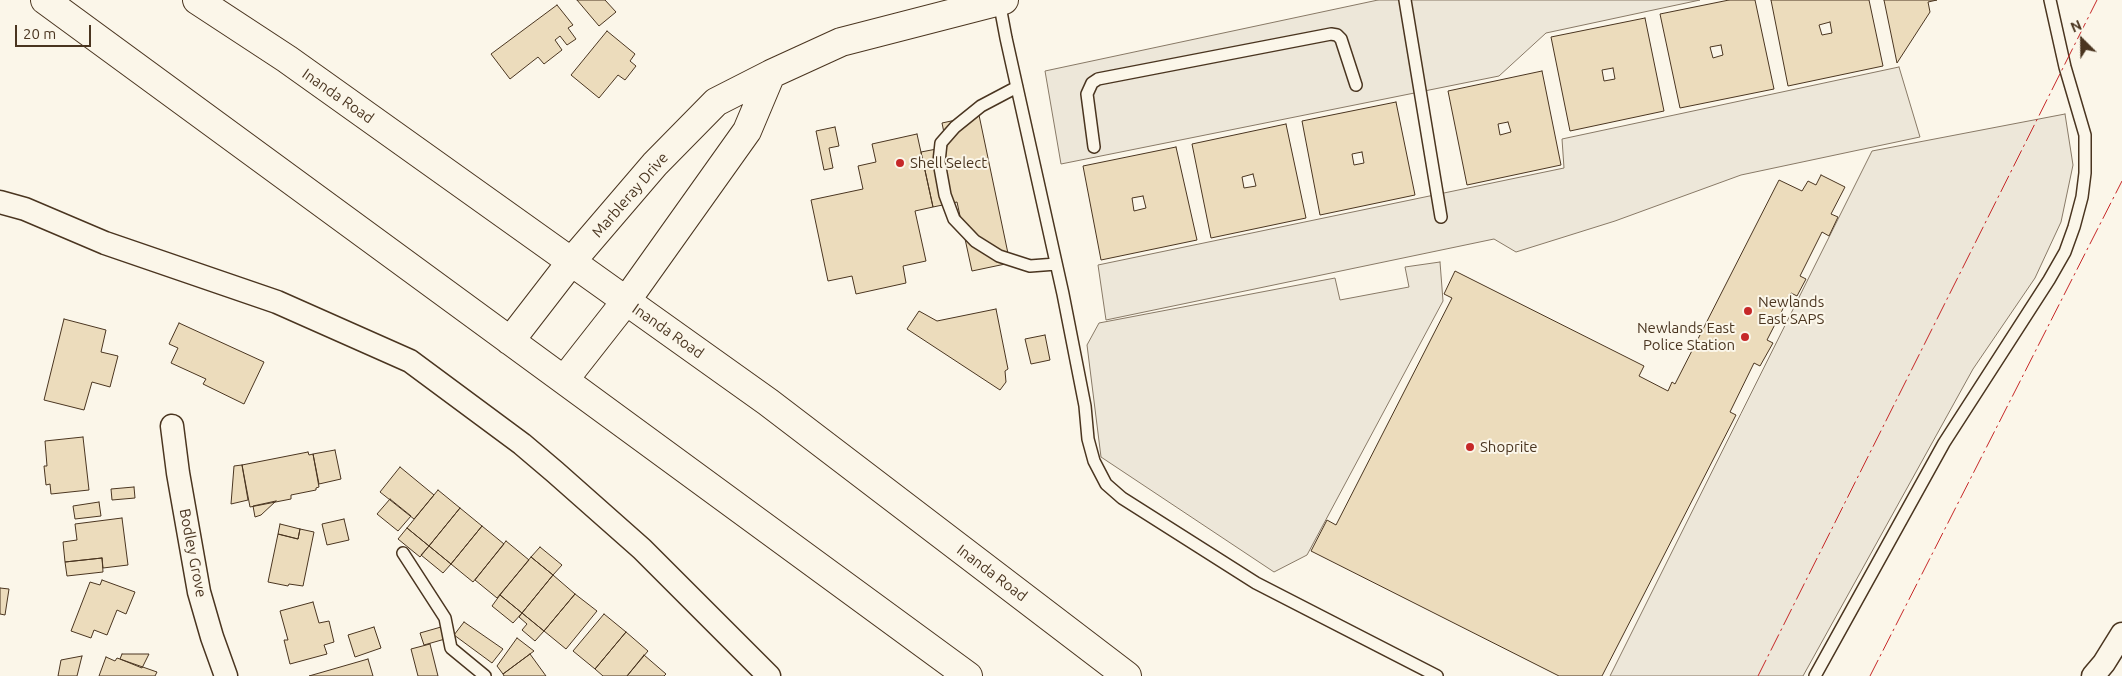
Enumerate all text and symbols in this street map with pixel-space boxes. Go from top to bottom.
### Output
scale bar [18,15,94,47]
north arrow [2057,15,2107,65]
text: N [2068,17,2084,36]
text: 20 m [23,25,56,42]
street label: Inanda Road [299,65,377,127]
street label: Marbleray Drive [588,149,672,241]
place label: Shell Select [910,154,987,172]
marker: Shell Select [894,157,906,169]
place label: Newlands East SAPS [1758,293,1824,328]
street label: Inanda Road [629,300,707,362]
marker: Newlands East SAPS [1742,305,1754,317]
place label: Newlands East Police Station [1637,319,1735,354]
marker: Newlands East Police Station [1739,331,1751,343]
place label: Shoprite [1480,438,1537,456]
marker: Shoprite [1464,441,1476,453]
street label: Bodley Grove [176,507,210,599]
street label: Inanda Road [953,541,1031,605]

